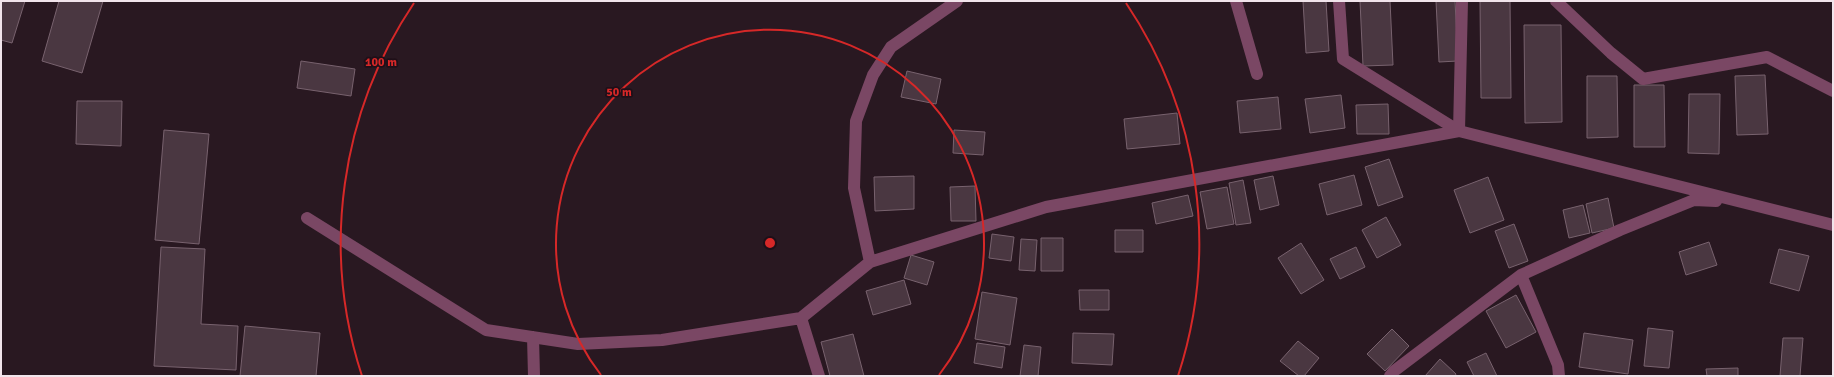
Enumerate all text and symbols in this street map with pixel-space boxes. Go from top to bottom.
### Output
text: 100 m [365,55,397,70]
text: 50 m [606,85,632,100]
centre of rings [763,236,777,250]

